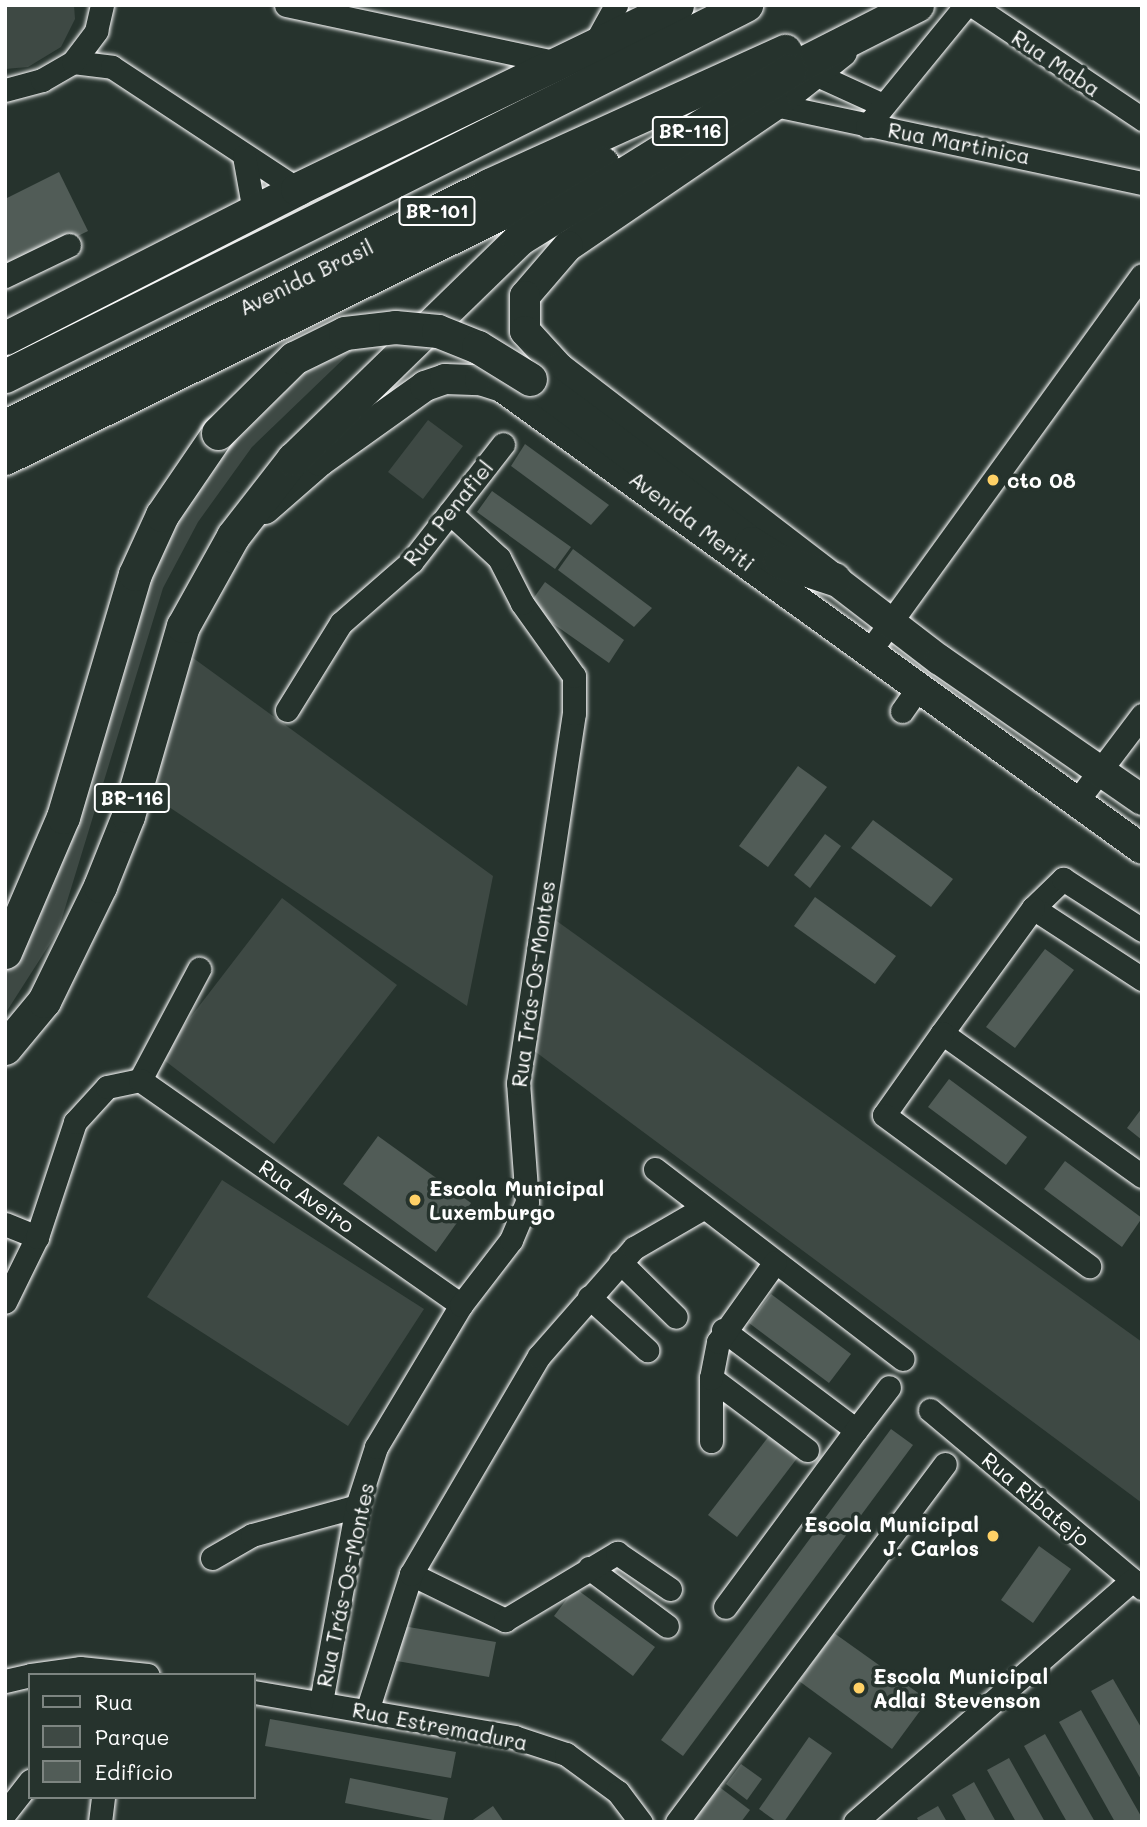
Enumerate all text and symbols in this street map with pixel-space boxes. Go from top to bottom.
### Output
street label: Rua Maba [1007,24,1105,102]
road number: BR-116 [652,116,728,146]
street label: Rua Martinica [886,117,1032,169]
road number: BR-101 [397,196,477,226]
street label: Avenida Brasil [235,234,377,320]
street label: Rua Penafiel [398,455,498,571]
street label: Avenida Meriti [624,466,760,576]
place label: cto 08 [1007,467,1076,493]
marker: cto 08 [985,472,1001,488]
road number: BR-116 [94,782,170,814]
street label: Rua Trás-Os-Montes [506,879,560,1089]
street label: Rua Aveiro [254,1154,360,1238]
place label: Escola Municipal Luxemburgo [429,1175,604,1225]
marker: Escola Municipal Luxemburgo [407,1192,423,1208]
street label: Rua Ribatejo [977,1447,1095,1551]
street label: Rua Trás-Os-Montes [311,1481,379,1689]
place label: Escola Municipal J. Carlos [804,1511,979,1561]
marker: Escola Municipal J. Carlos [985,1528,1001,1544]
place label: Escola Municipal Adlai Stevenson [873,1663,1048,1713]
legend [28,1673,256,1799]
marker: Escola Municipal Adlai Stevenson [851,1680,867,1696]
text: Rua [95,1688,133,1715]
street label: Rua Estremadura [350,1697,530,1755]
text: Parque [95,1723,169,1750]
text: Edifício [95,1758,173,1785]

